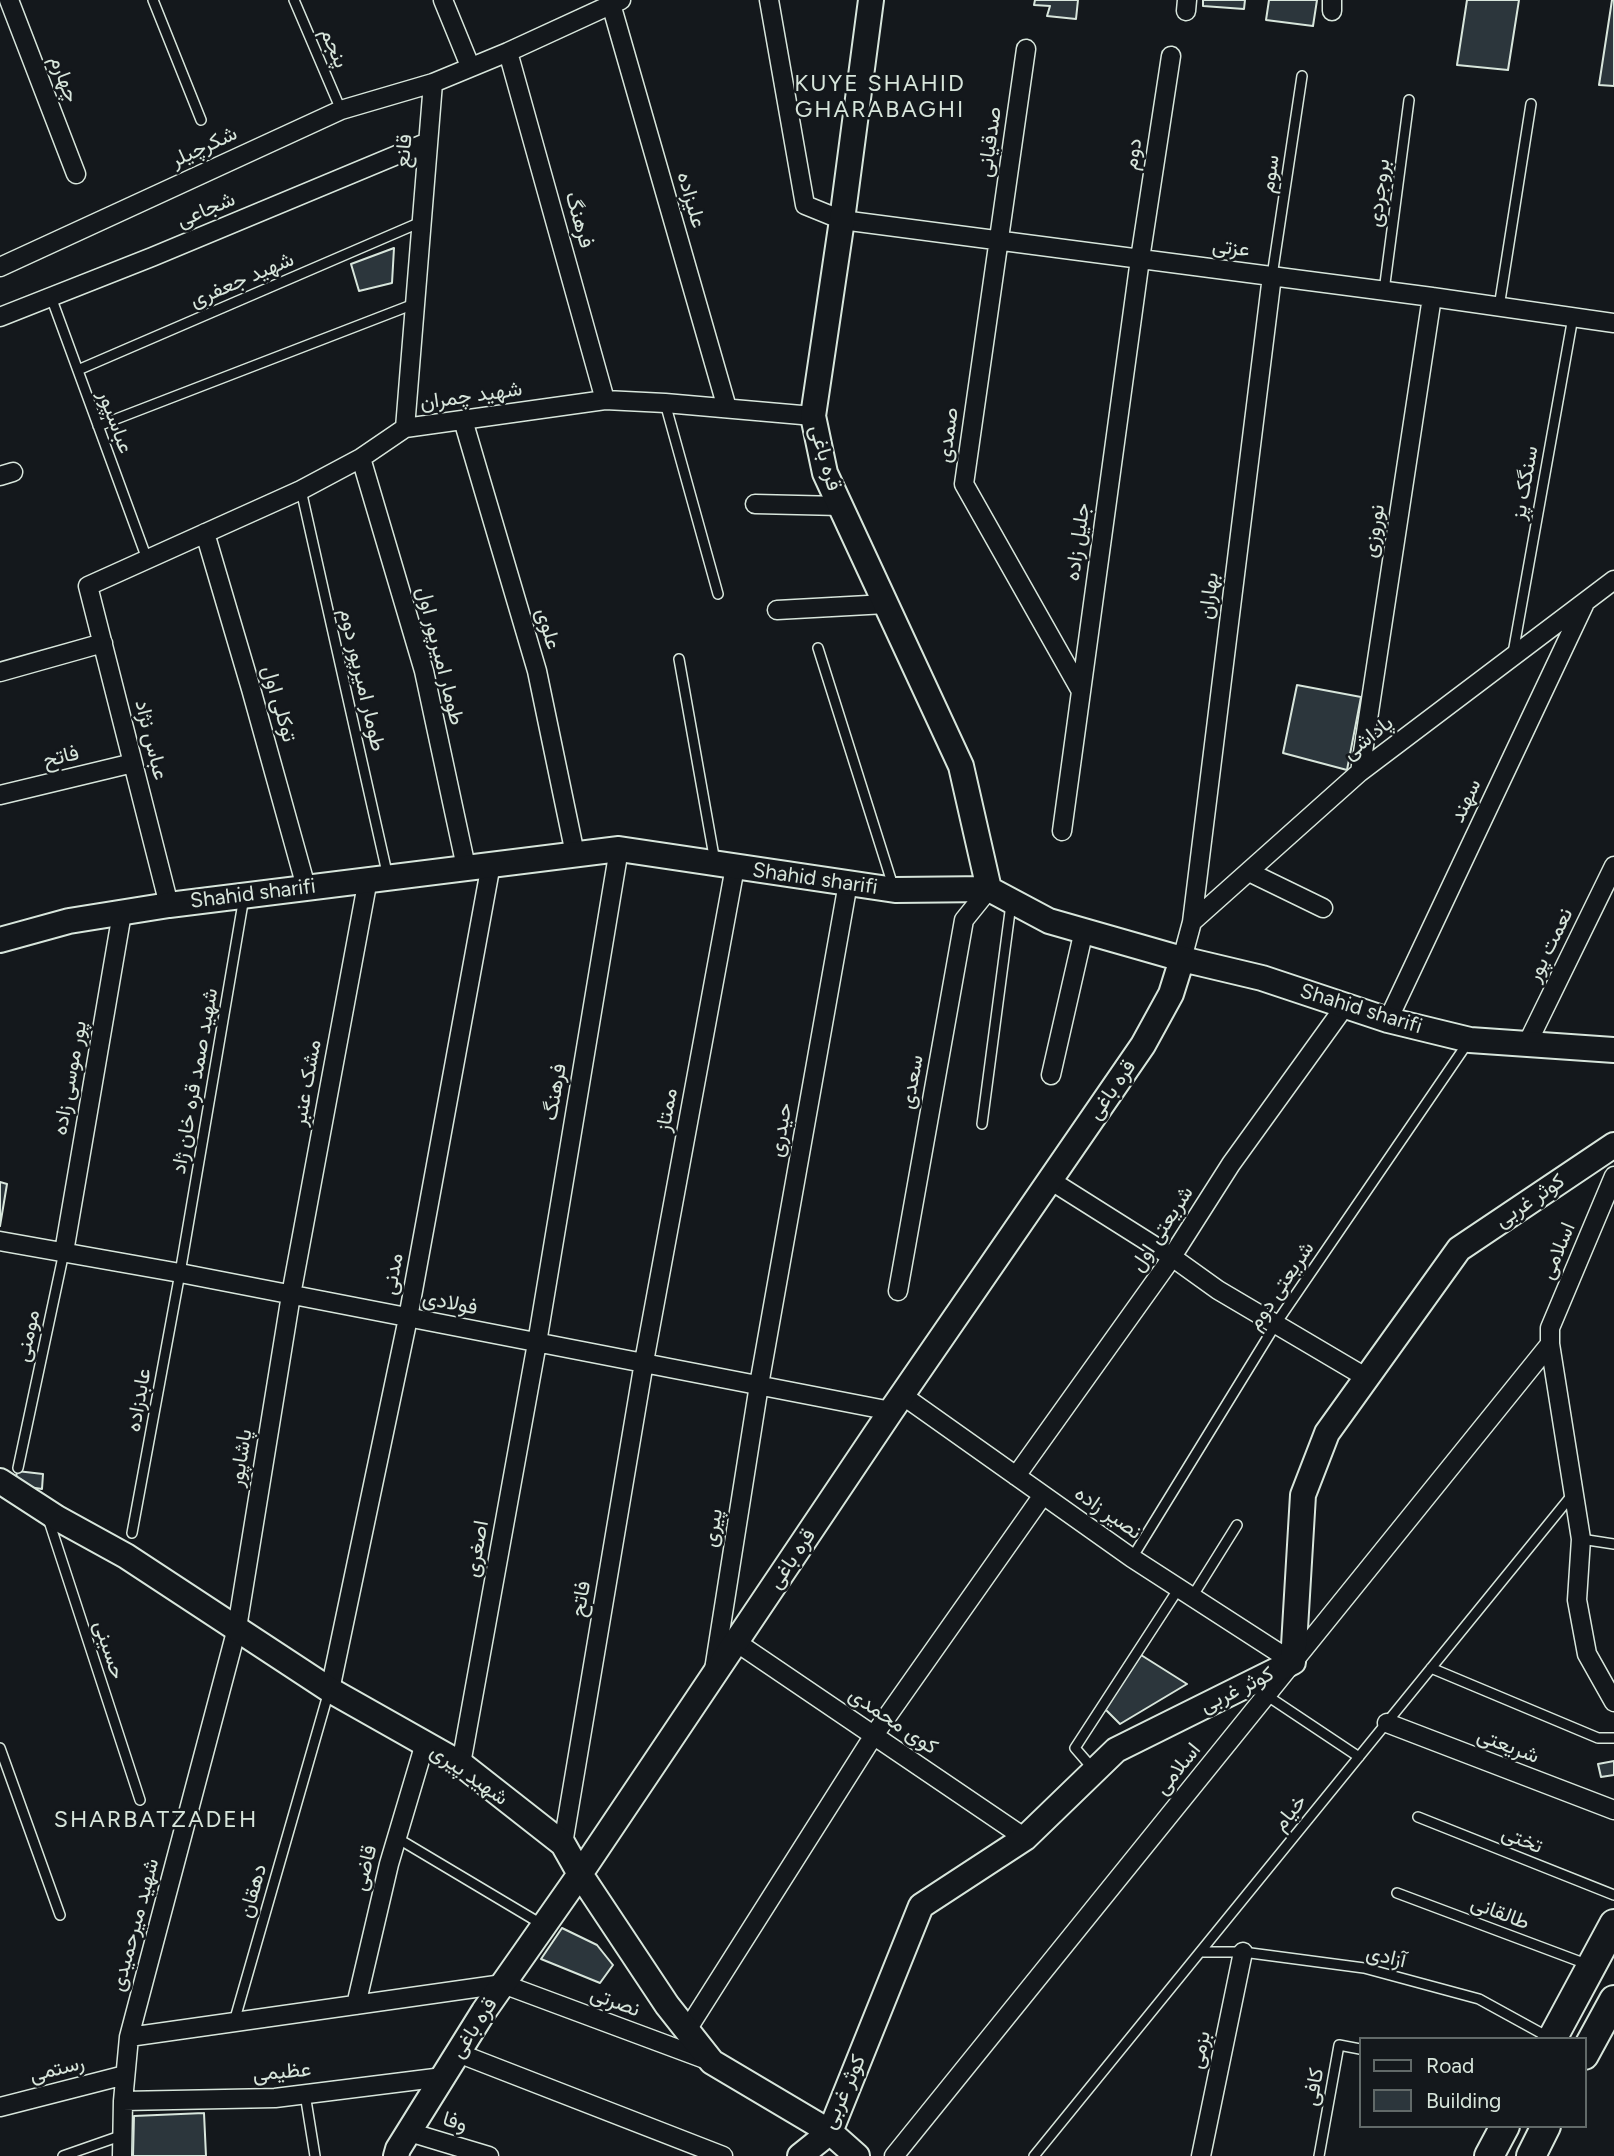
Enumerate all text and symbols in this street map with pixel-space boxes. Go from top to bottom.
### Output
street label: پنجم [314,24,354,72]
street label: چهارم [44,52,84,106]
district label: KUYE SHAHID GHARABAGHI [796,70,964,124]
street label: صدقیانی [973,105,1007,179]
street label: شکرچیلر [167,121,241,173]
street label: قانع [390,133,418,169]
street label: دوم [1118,136,1148,172]
street label: سوم [1255,153,1285,195]
street label: بروجردی [1362,157,1396,229]
street label: علیزاده [671,169,711,231]
street label: شجاعی [173,186,239,234]
street label: فرهنگ [559,189,599,251]
street label: عزتی [1211,233,1251,263]
street label: شهید جعفری [186,247,298,313]
street label: شهید چمران [418,376,524,416]
street label: عباسپور [92,387,138,457]
street label: صمدی [932,406,964,464]
street label: قره باغی [804,422,846,494]
street label: سنگک پز [1506,444,1544,522]
street label: جلیل زاده [1060,501,1096,583]
street label: نوروزی [1357,503,1391,559]
street label: بهاران [1194,571,1224,621]
street label: طومار امیرپور اول [411,584,469,728]
street label: علوی [530,605,566,653]
street label: طومار امیرپور دوم [333,606,391,754]
street label: توکلی اول [256,663,302,745]
street label: عباس نژاد [129,697,173,783]
street label: پاداشی [1338,710,1398,766]
street label: فاتح [40,740,82,774]
street label: سهند [1445,775,1487,827]
street label: Shahid sharifi [751,858,879,900]
street label: Shahid sharifi [189,874,317,914]
street label: نعمت پور [1521,904,1579,986]
street label: Shahid sharifi [1297,979,1425,1039]
street label: شهید صمد قره خان ژاد [166,986,224,1176]
street label: پور موسی زاده [48,1019,92,1137]
street label: مشک عنبر [287,1038,327,1128]
street label: سعدی [895,1053,929,1111]
street label: قره باغی [1082,1055,1142,1125]
street label: فرهنگ [538,1061,572,1123]
street label: ممتاز [651,1086,683,1134]
street label: حیدری [764,1101,798,1159]
street label: کوثر غربی [1490,1169,1570,1233]
street label: شریعتی اول [1125,1181,1199,1277]
street label: اسلامی [1535,1219,1581,1283]
street label: شریعتی دوم [1242,1237,1320,1335]
street label: مدنی [377,1251,409,1297]
street label: فولادی [420,1285,480,1321]
street label: مومنی [10,1308,46,1364]
street label: عابدزاده [121,1366,157,1434]
street label: پاشاپور [224,1427,258,1489]
street label: نصیر زاده [1070,1481,1146,1545]
street label: پیری [698,1507,728,1549]
street label: اصغری [460,1519,494,1579]
street label: قره باغی [763,1524,821,1594]
street label: فاتح [565,1579,597,1619]
street label: حسینی [88,1618,130,1682]
street label: کوثر غربی [1196,1661,1278,1719]
street label: کوی محمدی [844,1682,942,1760]
street label: شریعتی [1473,1723,1543,1769]
street label: اسلامی [1150,1738,1206,1800]
street label: شهید پیری [425,1739,513,1811]
street label: خیام [1268,1790,1312,1836]
district label: SHARBATZADEH [55,1806,257,1834]
street label: تختی [1498,1820,1546,1860]
street label: قاضی [347,1842,383,1894]
street label: شهید میرحمیدی [105,1856,165,1994]
street label: دهقان [233,1861,273,1921]
street label: طالقانی [1467,1890,1533,1936]
street label: آزادی [1364,1940,1408,1974]
street label: نصرتی [587,1981,643,2023]
street label: قره باغی [445,1993,503,2063]
street label: بزمی [1184,2029,1216,2071]
legend [1358,2037,1586,2128]
street label: رستمی [27,2050,87,2088]
street label: کوثر غربی [816,2051,872,2133]
text: Road [1426,2053,1474,2078]
street label: عظیمی [252,2057,312,2087]
street label: کافی [1298,2066,1330,2108]
text: Building [1426,2088,1501,2113]
street label: وفا [440,2106,470,2138]

